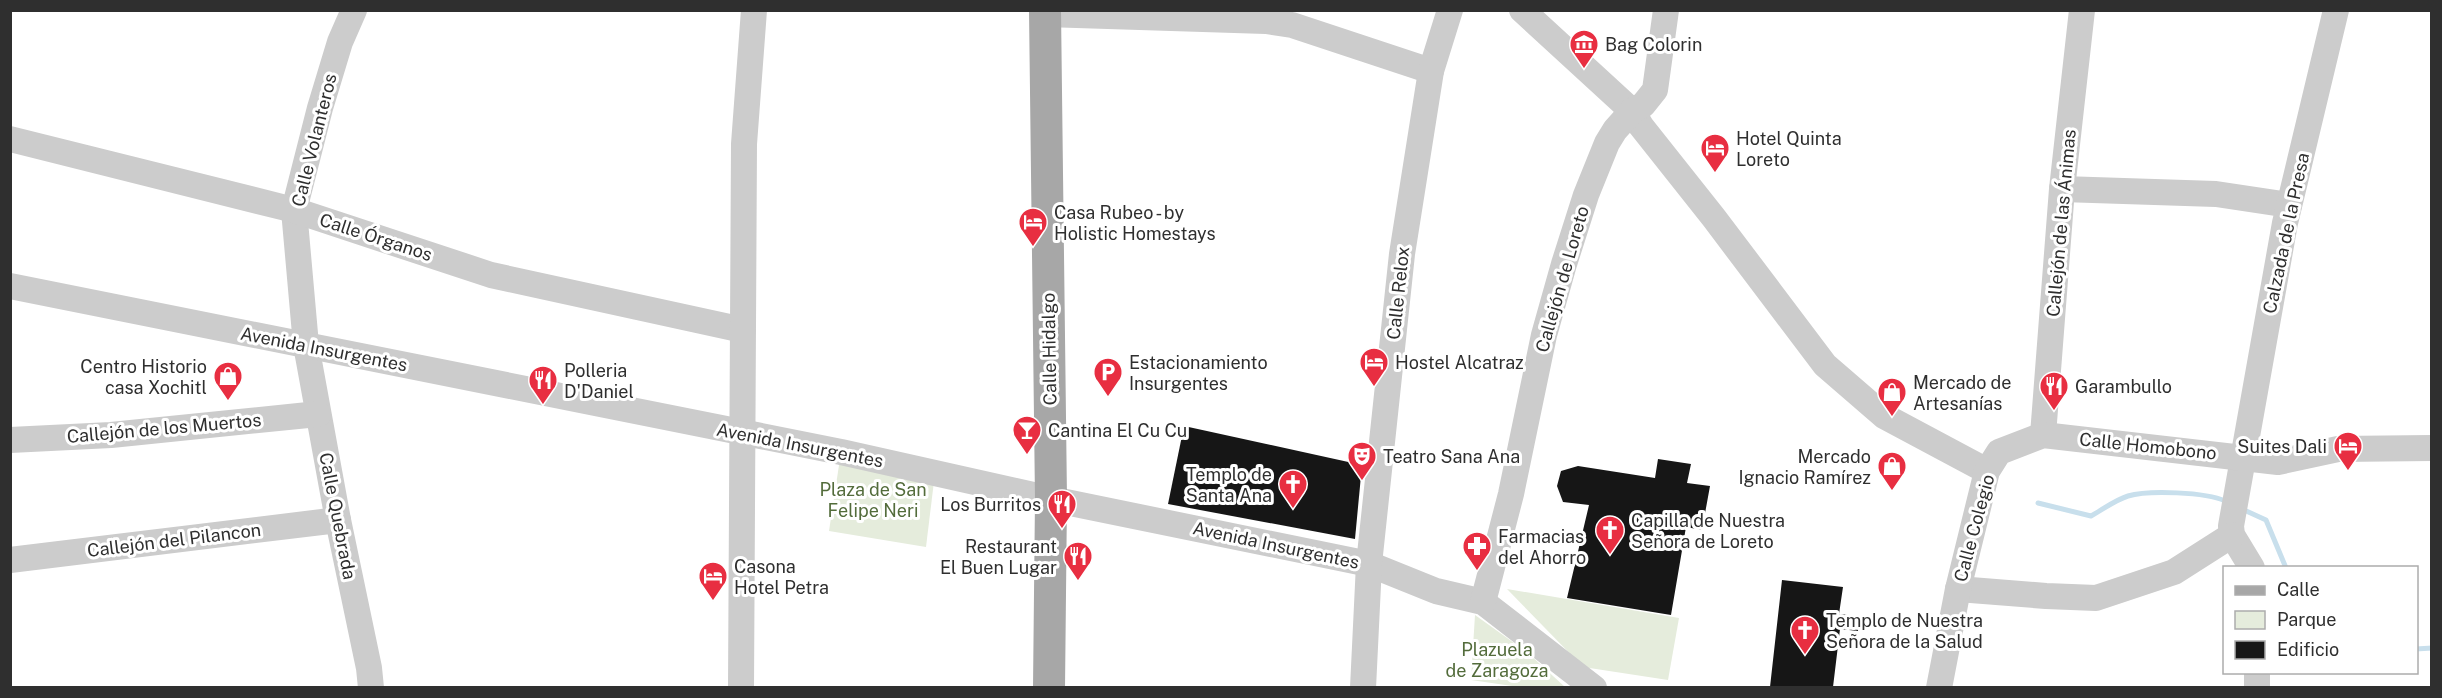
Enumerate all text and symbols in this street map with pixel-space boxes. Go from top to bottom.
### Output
museum icon: Bag Colorin [1568,28,1600,70]
place label: Bag Colorin [1605,34,1702,55]
street label: Calle Volanteros [287,71,341,209]
place label: Hotel Quinta Loreto [1736,128,1842,170]
street label: Callejón de las Ánimas [2041,128,2080,318]
hotel icon: Hotel Quinta Loreto [1699,132,1731,174]
street label: Calzada de la Presa [2259,151,2313,315]
place label: Casa Rubeo - by Holistic Homestays [1054,202,1216,244]
street label: Callejón de Loreto [1531,204,1593,354]
hotel icon: Casa Rubeo - by Holistic Homestays [1017,206,1049,248]
street label: Calle Órganos [317,208,435,265]
street label: Calle Relox [1383,245,1413,341]
street label: Calle Hidalgo [1038,293,1060,405]
street label: Avenida Insurgentes [239,323,409,375]
hotel icon: Hostel Alcatraz [1358,346,1390,388]
place label: Estacionamiento Insurgentes [1129,352,1268,394]
place label: Hostel Alcatraz [1395,352,1524,373]
place label: Centro Historio casa Xochitl [80,356,207,398]
parking icon: Estacionamiento Insurgentes [1092,356,1124,398]
shop icon: Centro Historio casa Xochitl [212,360,244,402]
place label: Polleria D'Daniel [564,360,634,402]
restaurant icon: Polleria D'Daniel [527,364,559,406]
restaurant icon: Garambullo [2038,370,2070,412]
place label: Mercado de Artesanías [1913,372,2011,414]
shop icon: Mercado de Artesanías [1876,376,1908,418]
place label: Garambullo [2075,376,2172,397]
street label: Callejón de los Muertos [66,409,262,447]
bar icon: Cantina El Cu Cu [1011,414,1043,456]
street label: Avenida Insurgentes [715,419,885,471]
place label: Cantina El Cu Cu [1048,420,1187,441]
street label: Calle Homobono [2078,428,2218,464]
hotel icon: Suites Dali [2332,430,2364,472]
place label: Suites Dali [2237,436,2327,457]
theatre icon: Teatro Sana Ana [1346,440,1378,482]
place label: Teatro Sana Ana [1383,446,1520,467]
place label: Mercado Ignacio Ramírez [1738,446,1871,488]
shop icon: Mercado Ignacio Ramírez [1876,450,1908,492]
street label: Calle Quebrada [315,451,361,581]
place label: Templo de Santa Ana [1186,464,1272,506]
church icon: Templo de Santa Ana [1277,468,1309,510]
street label: Calle Colegio [1950,472,1998,584]
park label: Plaza de San Felipe Neri [819,479,927,521]
restaurant icon: Los Burritos [1046,488,1078,530]
place label: Los Burritos [940,494,1041,515]
place label: Capilla de Nuestra Señora de Loreto [1631,510,1785,552]
church icon: Capilla de Nuestra Señora de Loreto [1594,514,1626,556]
street label: Avenida Insurgentes [1191,517,1361,573]
street label: Callejón del Pilancon [86,519,262,561]
place label: Farmacias del Ahorro [1498,526,1586,568]
pharmacy icon: Farmacias del Ahorro [1461,530,1493,572]
place label: Restaurant El Buen Lugar [940,536,1057,578]
restaurant icon: Restaurant El Buen Lugar [1062,540,1094,582]
place label: Casona Hotel Petra [734,556,829,598]
hotel icon: Casona Hotel Petra [697,560,729,602]
legend [2223,566,2418,674]
text: Calle [2277,579,2320,600]
text: Parque [2277,609,2337,630]
place label: Templo de Nuestra Señora de la Salud [1826,610,1983,652]
church icon: Templo de Nuestra Señora de la Salud [1789,614,1821,656]
park label: Plazuela de Zaragoza [1446,639,1548,681]
text: Edificio [2277,639,2339,660]

